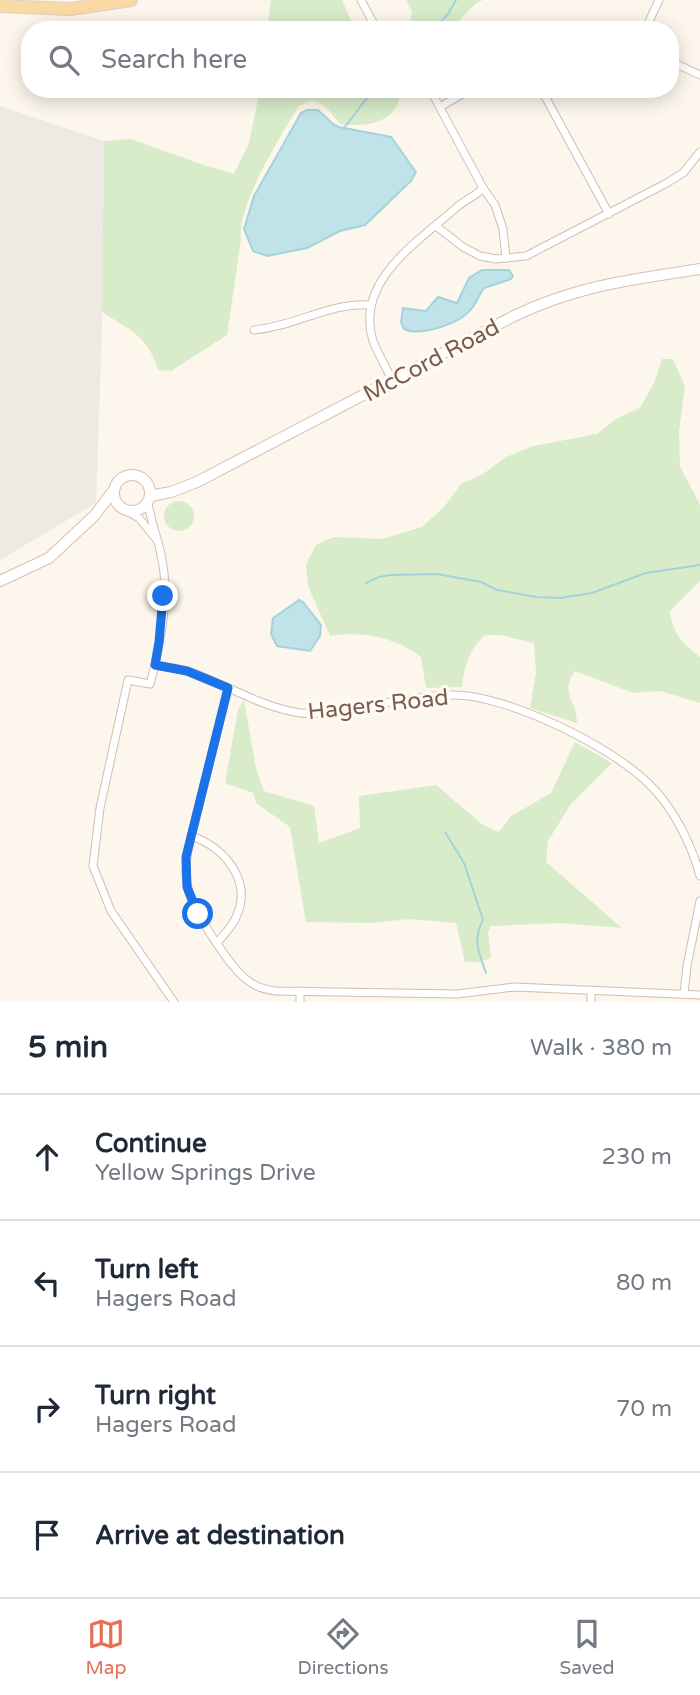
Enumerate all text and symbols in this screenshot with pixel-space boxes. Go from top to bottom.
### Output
search box [21,21,679,98]
icon: search [45,41,83,79]
text: Search here [101,44,247,75]
street label: McCord Road [359,313,504,409]
route end [147,580,178,611]
street label: Hagers Road [306,684,450,726]
route start [182,898,213,929]
text: 5 min [28,1029,108,1066]
text: Walk · 380 m [530,1034,672,1062]
text: Continue [95,1128,207,1159]
icon: ahead [28,1138,66,1176]
text: 230 m [602,1143,672,1171]
text: Yellow Springs Drive [95,1159,316,1187]
text: Turn left [95,1254,198,1285]
icon: left [28,1264,66,1302]
text: 80 m [616,1269,672,1297]
text: Hagers Road [95,1285,236,1313]
text: Turn right [95,1380,216,1411]
icon: right [28,1390,66,1428]
text: 70 m [616,1395,672,1423]
text: Hagers Road [95,1411,236,1439]
icon: arrive [28,1516,66,1554]
text: Arrive at destination [95,1520,345,1551]
tab: Map [86,1615,127,1679]
tab: Directions [298,1615,389,1679]
tab: Saved [560,1615,614,1679]

